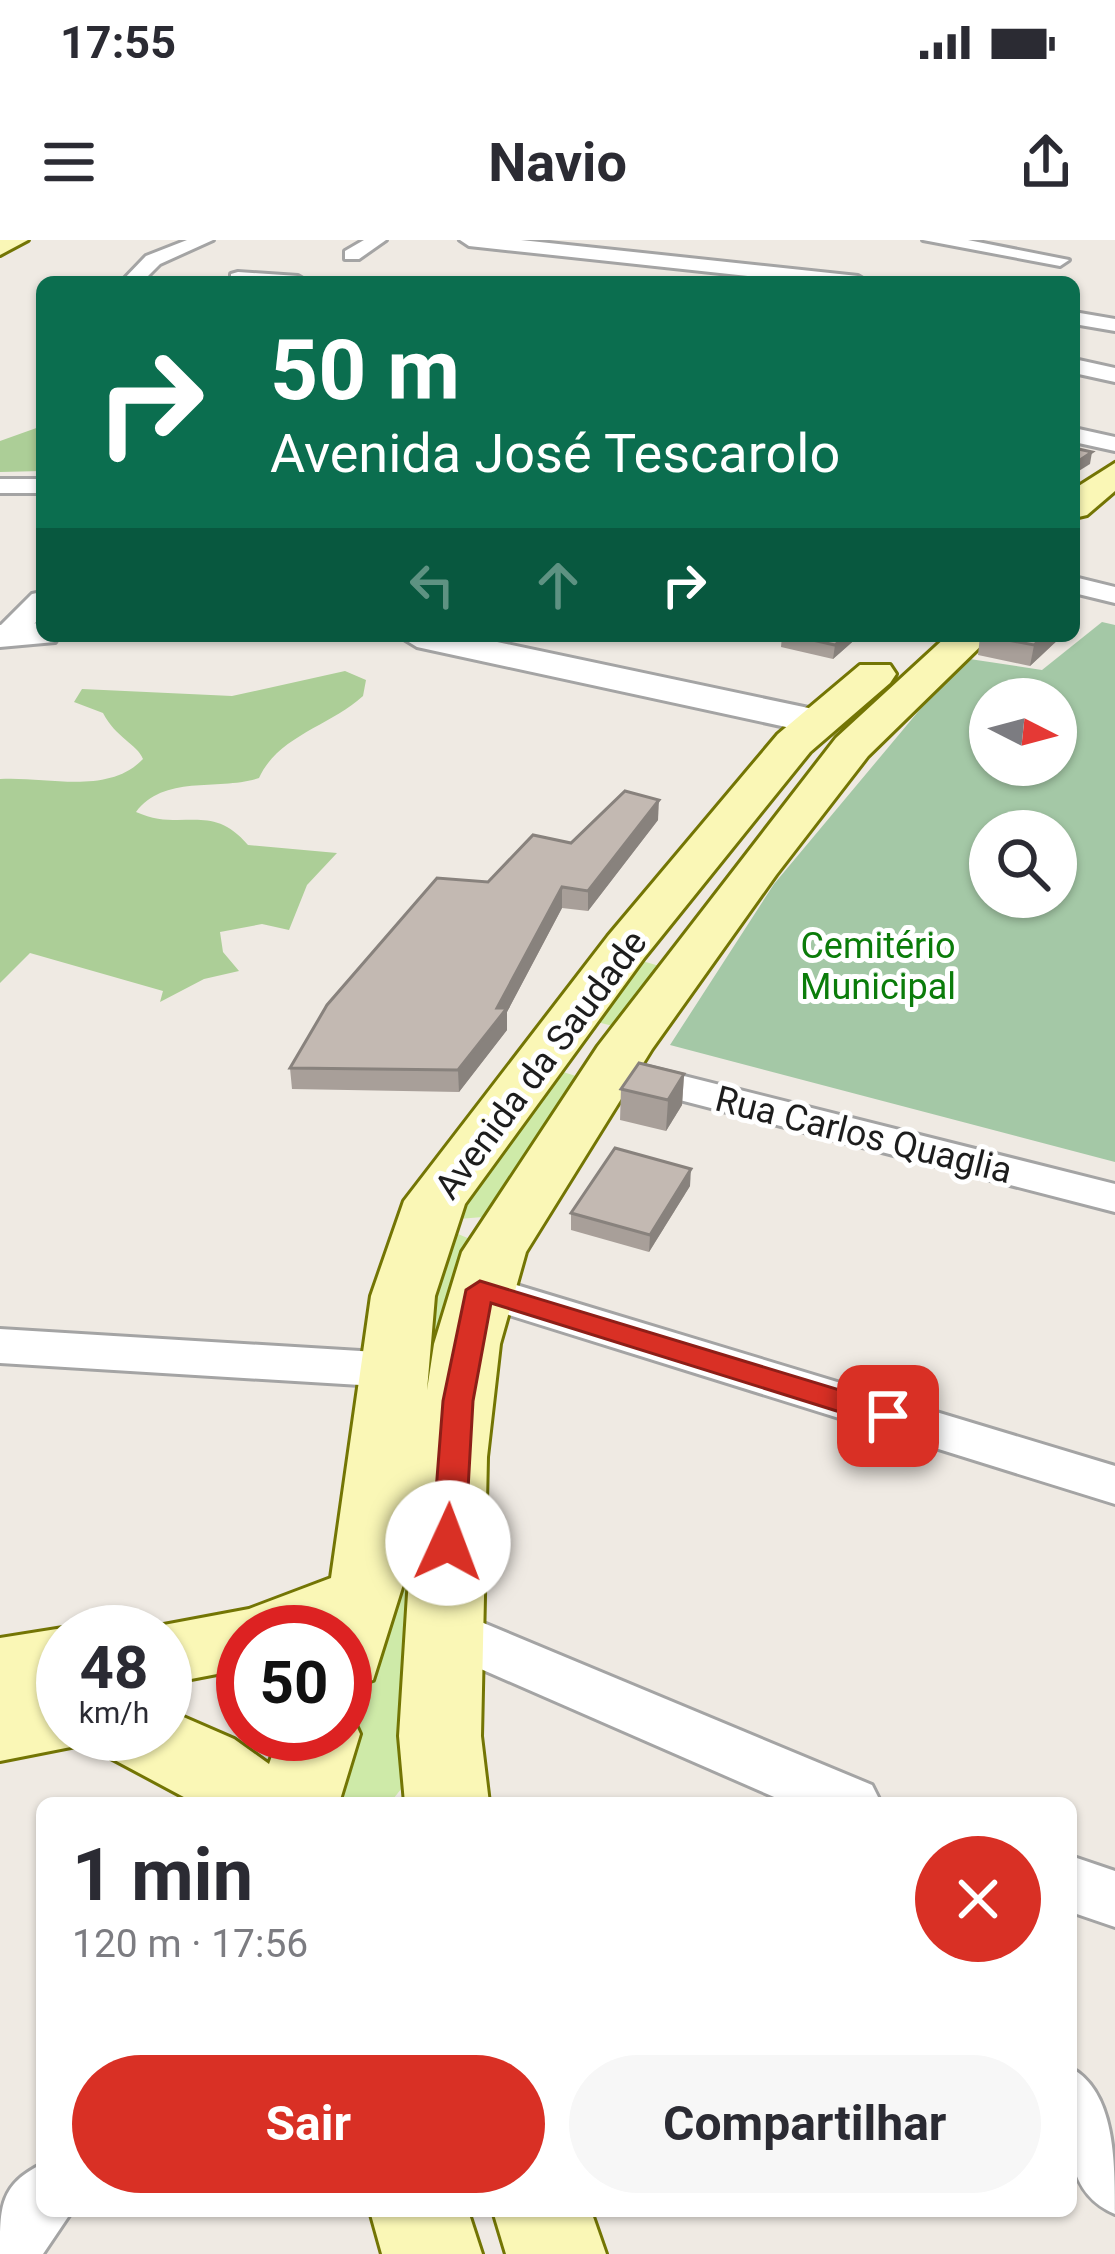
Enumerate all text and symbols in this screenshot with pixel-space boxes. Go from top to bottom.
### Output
text: 17:55 [60,16,176,69]
icon: menu [36,129,102,195]
icon: share [1013,129,1079,195]
text: Navio [488,131,627,194]
text: 50 m [270,321,460,420]
icon: right [72,324,228,480]
text: Avenida José Tescarolo [270,422,840,485]
icon: left [399,552,465,618]
icon: ahead [525,552,591,618]
icon: right [651,552,717,618]
north arrow [969,678,1077,786]
map controls [969,678,1077,918]
button: search [969,810,1077,918]
street label: Avenida da Saudade [426,922,655,1207]
park label: Cemitério Municipal [800,925,956,1008]
street label: Rua Carlos Quaglia [711,1078,1016,1192]
pin [837,1365,939,1467]
icon: arrive [855,1383,921,1449]
position arrow [385,1480,511,1606]
speed limit sign: 50 [216,1605,372,1761]
text: 48 [80,1632,148,1703]
text: km/h [79,1695,149,1730]
text: 1 min [72,1833,253,1918]
button: close [915,1836,1041,1962]
text: 120 m · 17:56 [72,1921,308,1967]
button: Sair [72,2055,545,2193]
button: Compartilhar [569,2055,1041,2193]

